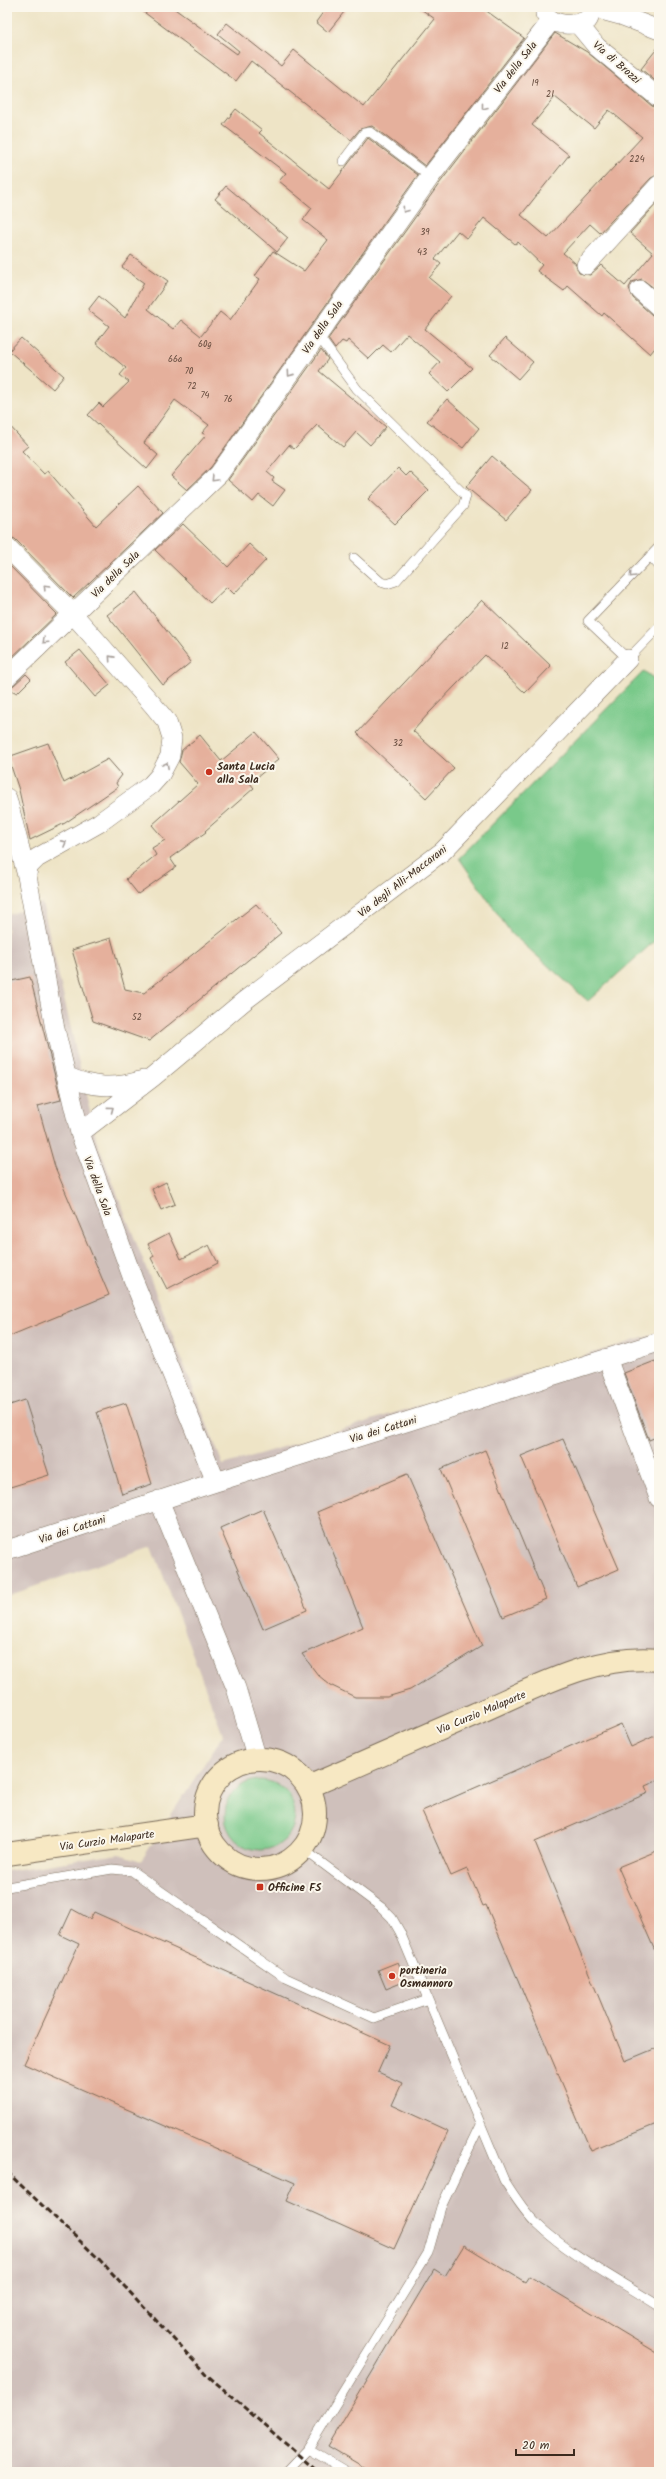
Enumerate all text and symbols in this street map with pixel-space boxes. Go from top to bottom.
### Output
street label: Via di Brozzi [588,37,645,89]
street label: Via della Sala [490,38,542,98]
house number: 19 [531,76,539,91]
house number: 21 [546,87,554,102]
one-way arrow [482,103,489,110]
house number: 224 [629,152,645,167]
one-way arrow [403,206,410,213]
house number: 39 [420,225,430,240]
house number: 43 [417,245,427,260]
street label: Via della Sala [298,297,348,358]
house number: 60g [198,337,212,352]
house number: 66a [168,352,182,367]
house number: 70 [185,364,194,379]
one-way arrow [288,369,295,376]
house number: 72 [187,379,197,394]
house number: 74 [200,388,210,403]
house number: 76 [223,392,233,407]
one-way arrow [211,474,218,482]
street label: Via della Sala [87,547,144,603]
one-way arrow [629,570,637,578]
one-way arrow [43,584,50,592]
one-way arrow [42,636,49,643]
house number: 12 [501,639,509,654]
one-way arrow [109,655,116,662]
house number: 32 [393,736,403,751]
place label: Santa Lucia alla Sala [217,758,275,789]
one-way arrow [161,761,169,769]
marker: Santa Lucia alla Sala [204,767,214,777]
one-way arrow [60,840,68,848]
street label: Via degli Alli-Maccarani [354,841,451,923]
house number: 52 [132,1010,142,1025]
one-way arrow [106,1107,113,1114]
street label: Via della Sala [78,1154,116,1219]
street label: Via dei Cattani [347,1411,419,1449]
street label: Via dei Cattani [37,1511,108,1549]
street label: Via Curzio Malaparte [434,1686,529,1740]
street label: Via Curzio Malaparte [59,1825,156,1857]
place label: Officine FS [268,1879,322,1897]
marker: Officine FS [255,1882,265,1892]
place label: portineria Osmannoro [399,1962,453,1993]
marker: portineria Osmannoro [387,1971,397,1981]
scale bar [516,2431,574,2457]
text: 20 m [522,2436,550,2455]

